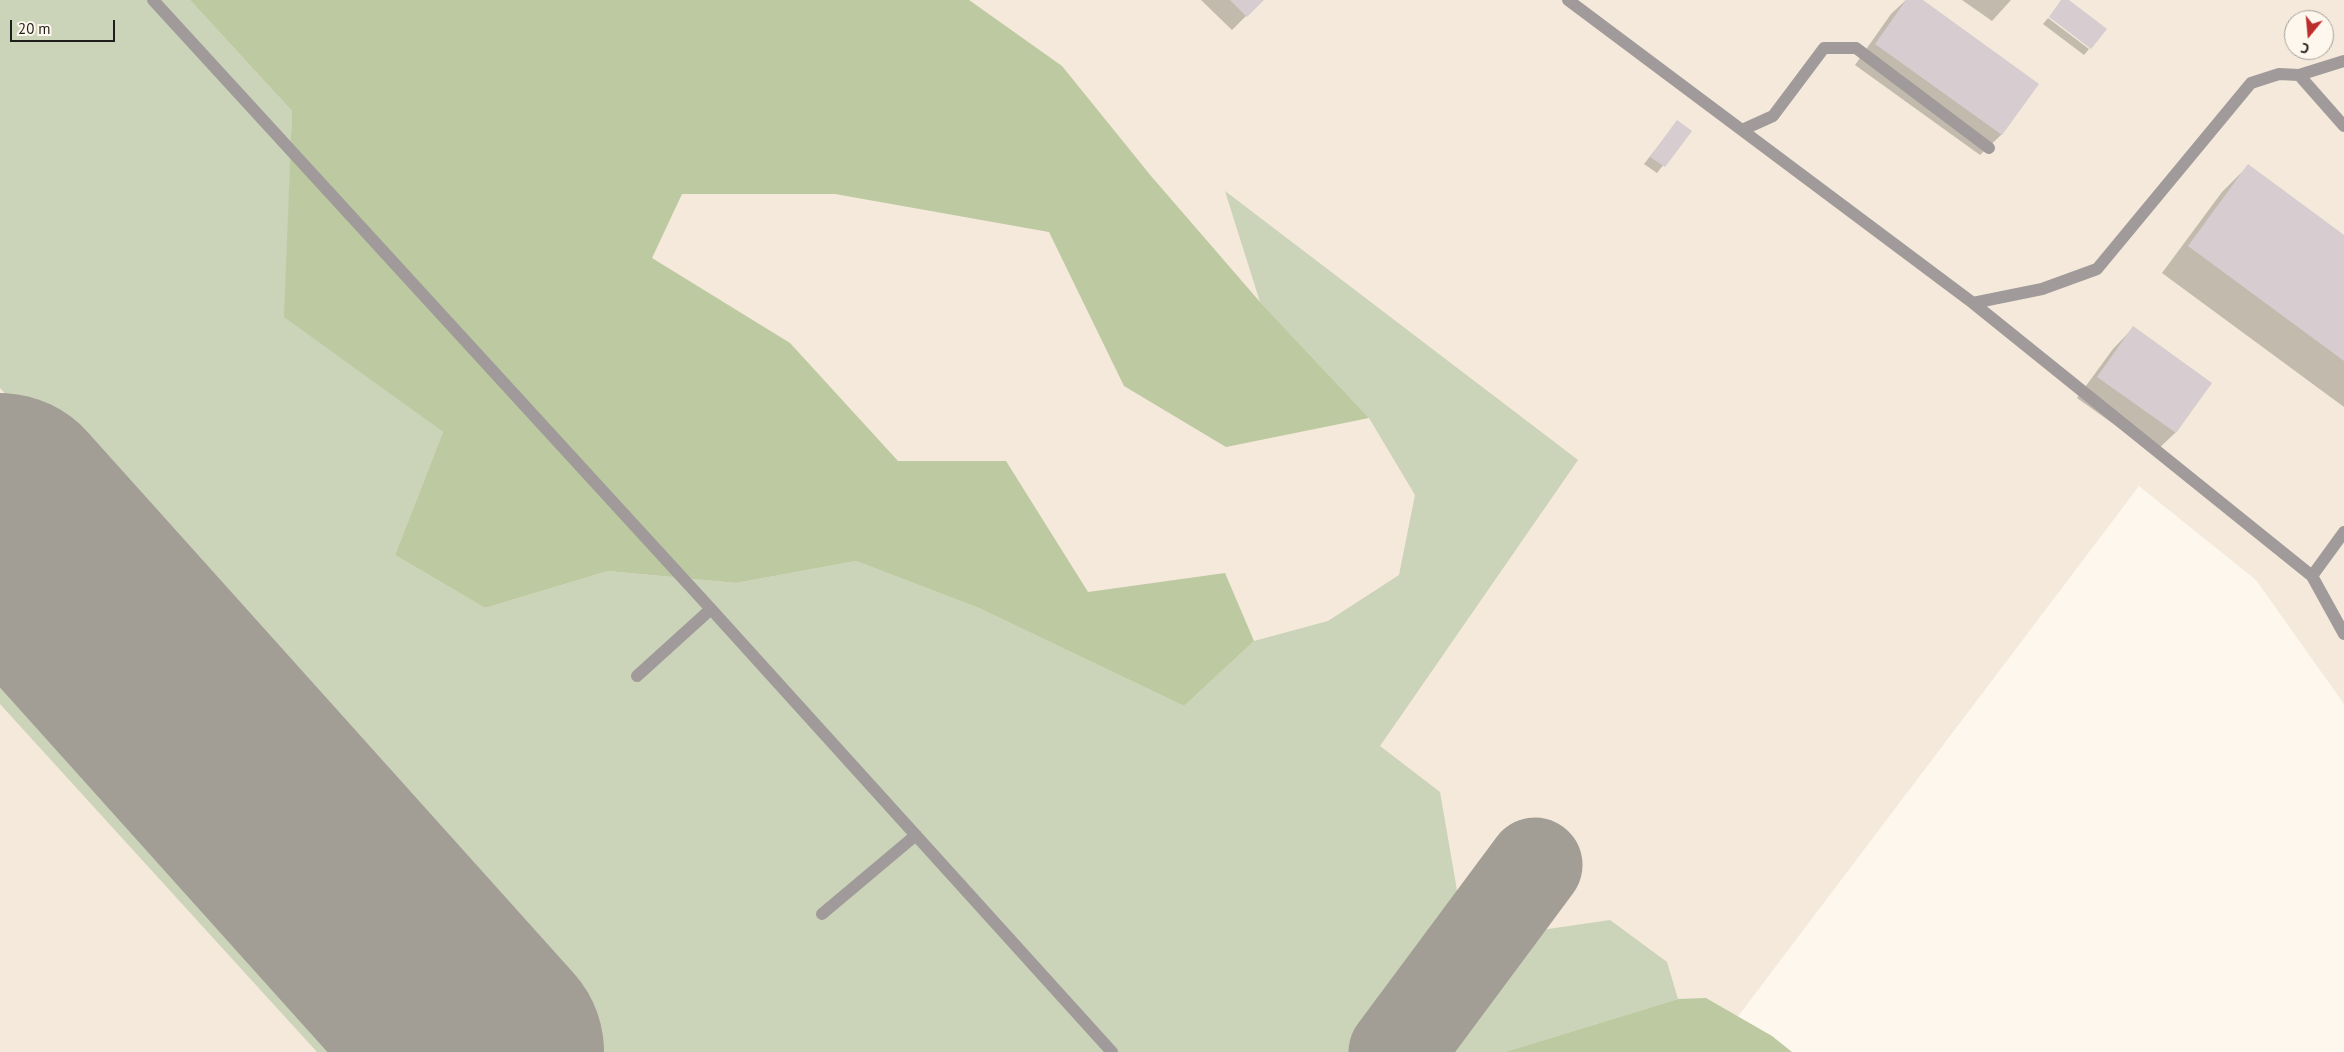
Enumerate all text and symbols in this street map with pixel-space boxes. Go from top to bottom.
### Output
scale bar [12,10,118,42]
north arrow [2284,10,2334,60]
text: 20 m [18,19,51,38]
text: С [2299,39,2311,58]

